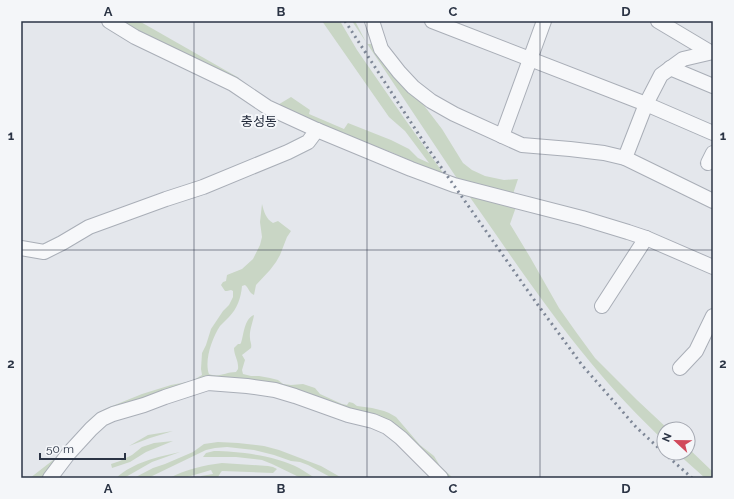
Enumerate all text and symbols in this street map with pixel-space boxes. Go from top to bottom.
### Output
text: A [104,4,113,19]
text: B [277,4,286,19]
text: C [449,4,458,19]
text: D [621,4,631,19]
district label: 충성동 [241,114,277,129]
text: 1 [8,128,15,143]
text: 1 [720,128,727,143]
text: 2 [7,356,15,371]
text: 2 [719,356,727,371]
north arrow [656,421,696,461]
text: N [660,431,675,444]
scale bar [40,435,125,461]
text: 50 m [46,442,74,456]
text: A [104,481,113,496]
text: B [277,481,286,496]
text: C [449,481,458,496]
text: D [621,481,631,496]

